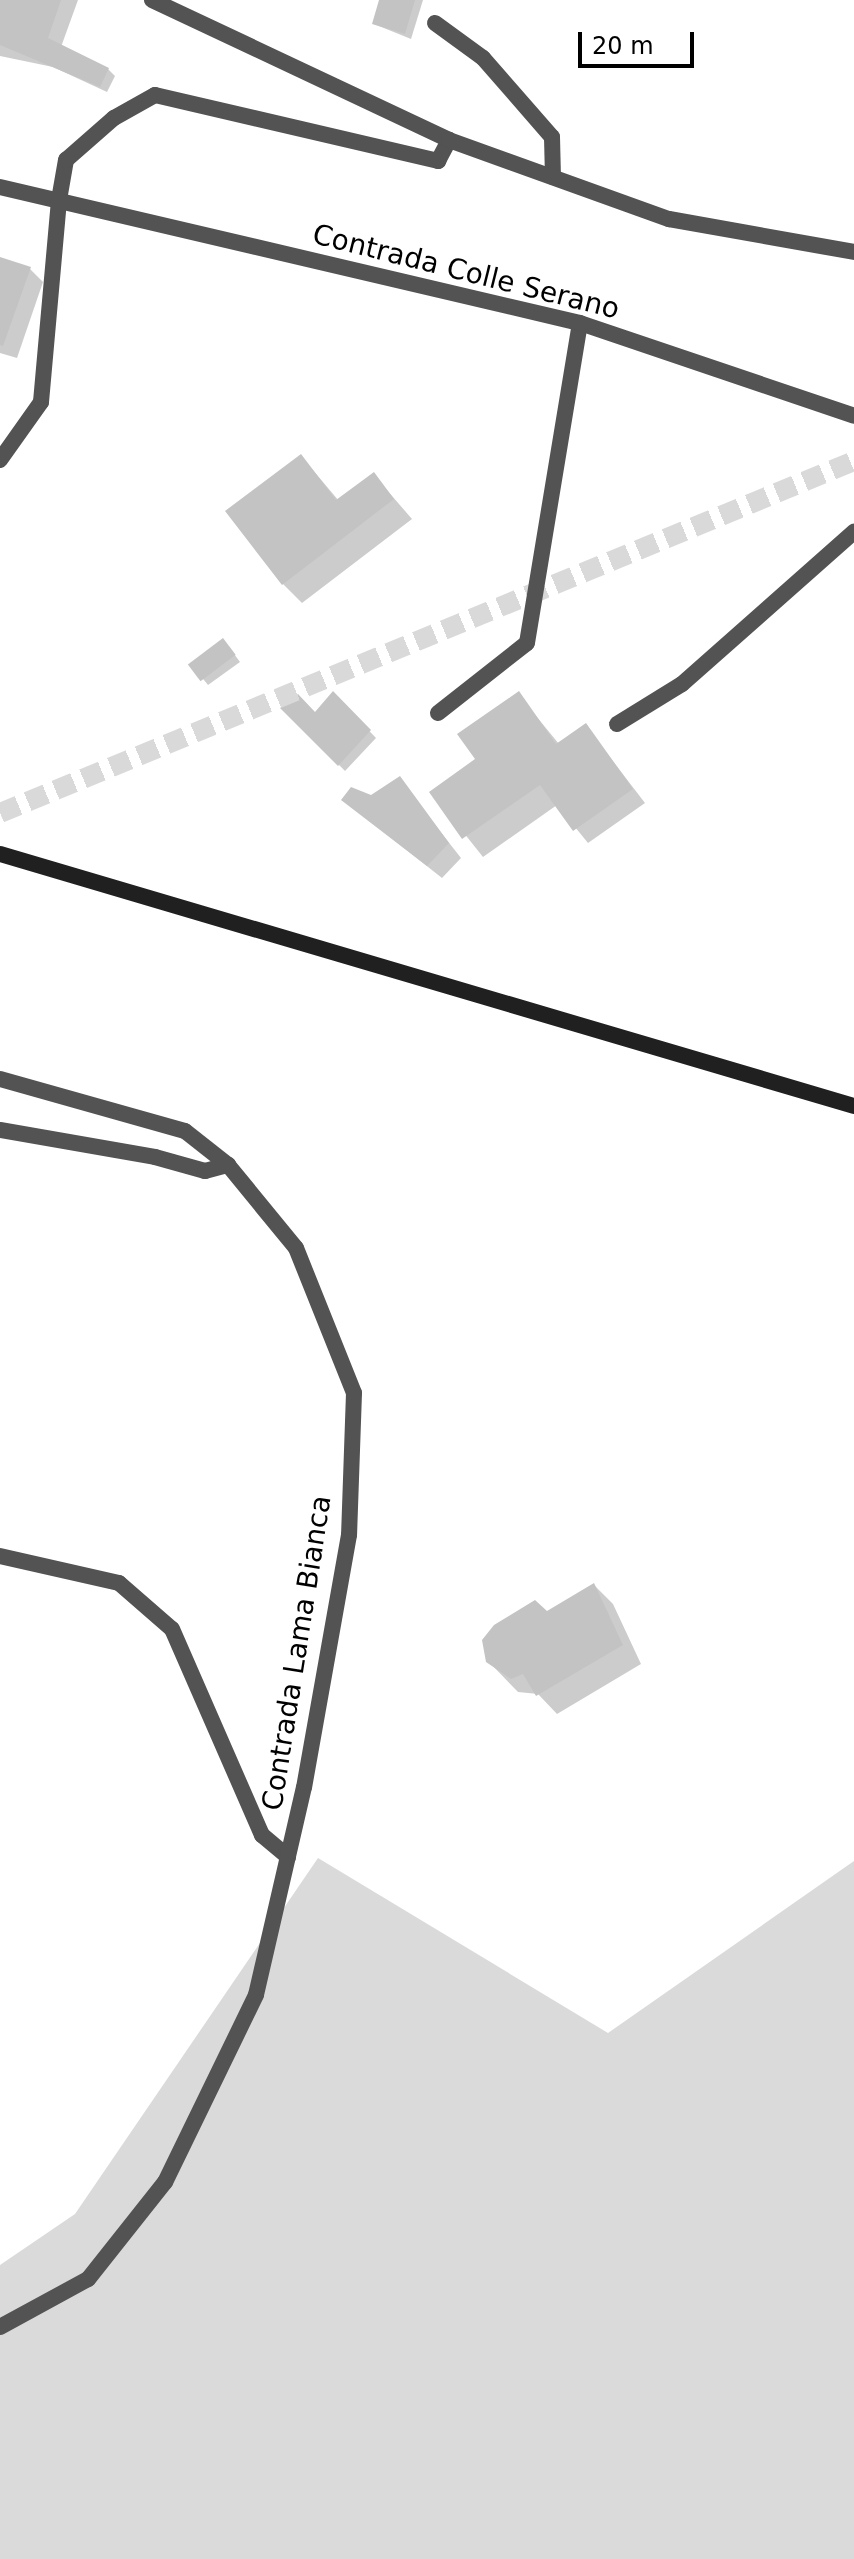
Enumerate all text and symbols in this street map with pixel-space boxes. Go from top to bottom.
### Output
scale bar [582,16,698,66]
text: 20 m [592,32,654,60]
street label: Contrada Colle Serano [309,218,623,326]
street label: Contrada Lama Bianca [255,1493,339,1813]

